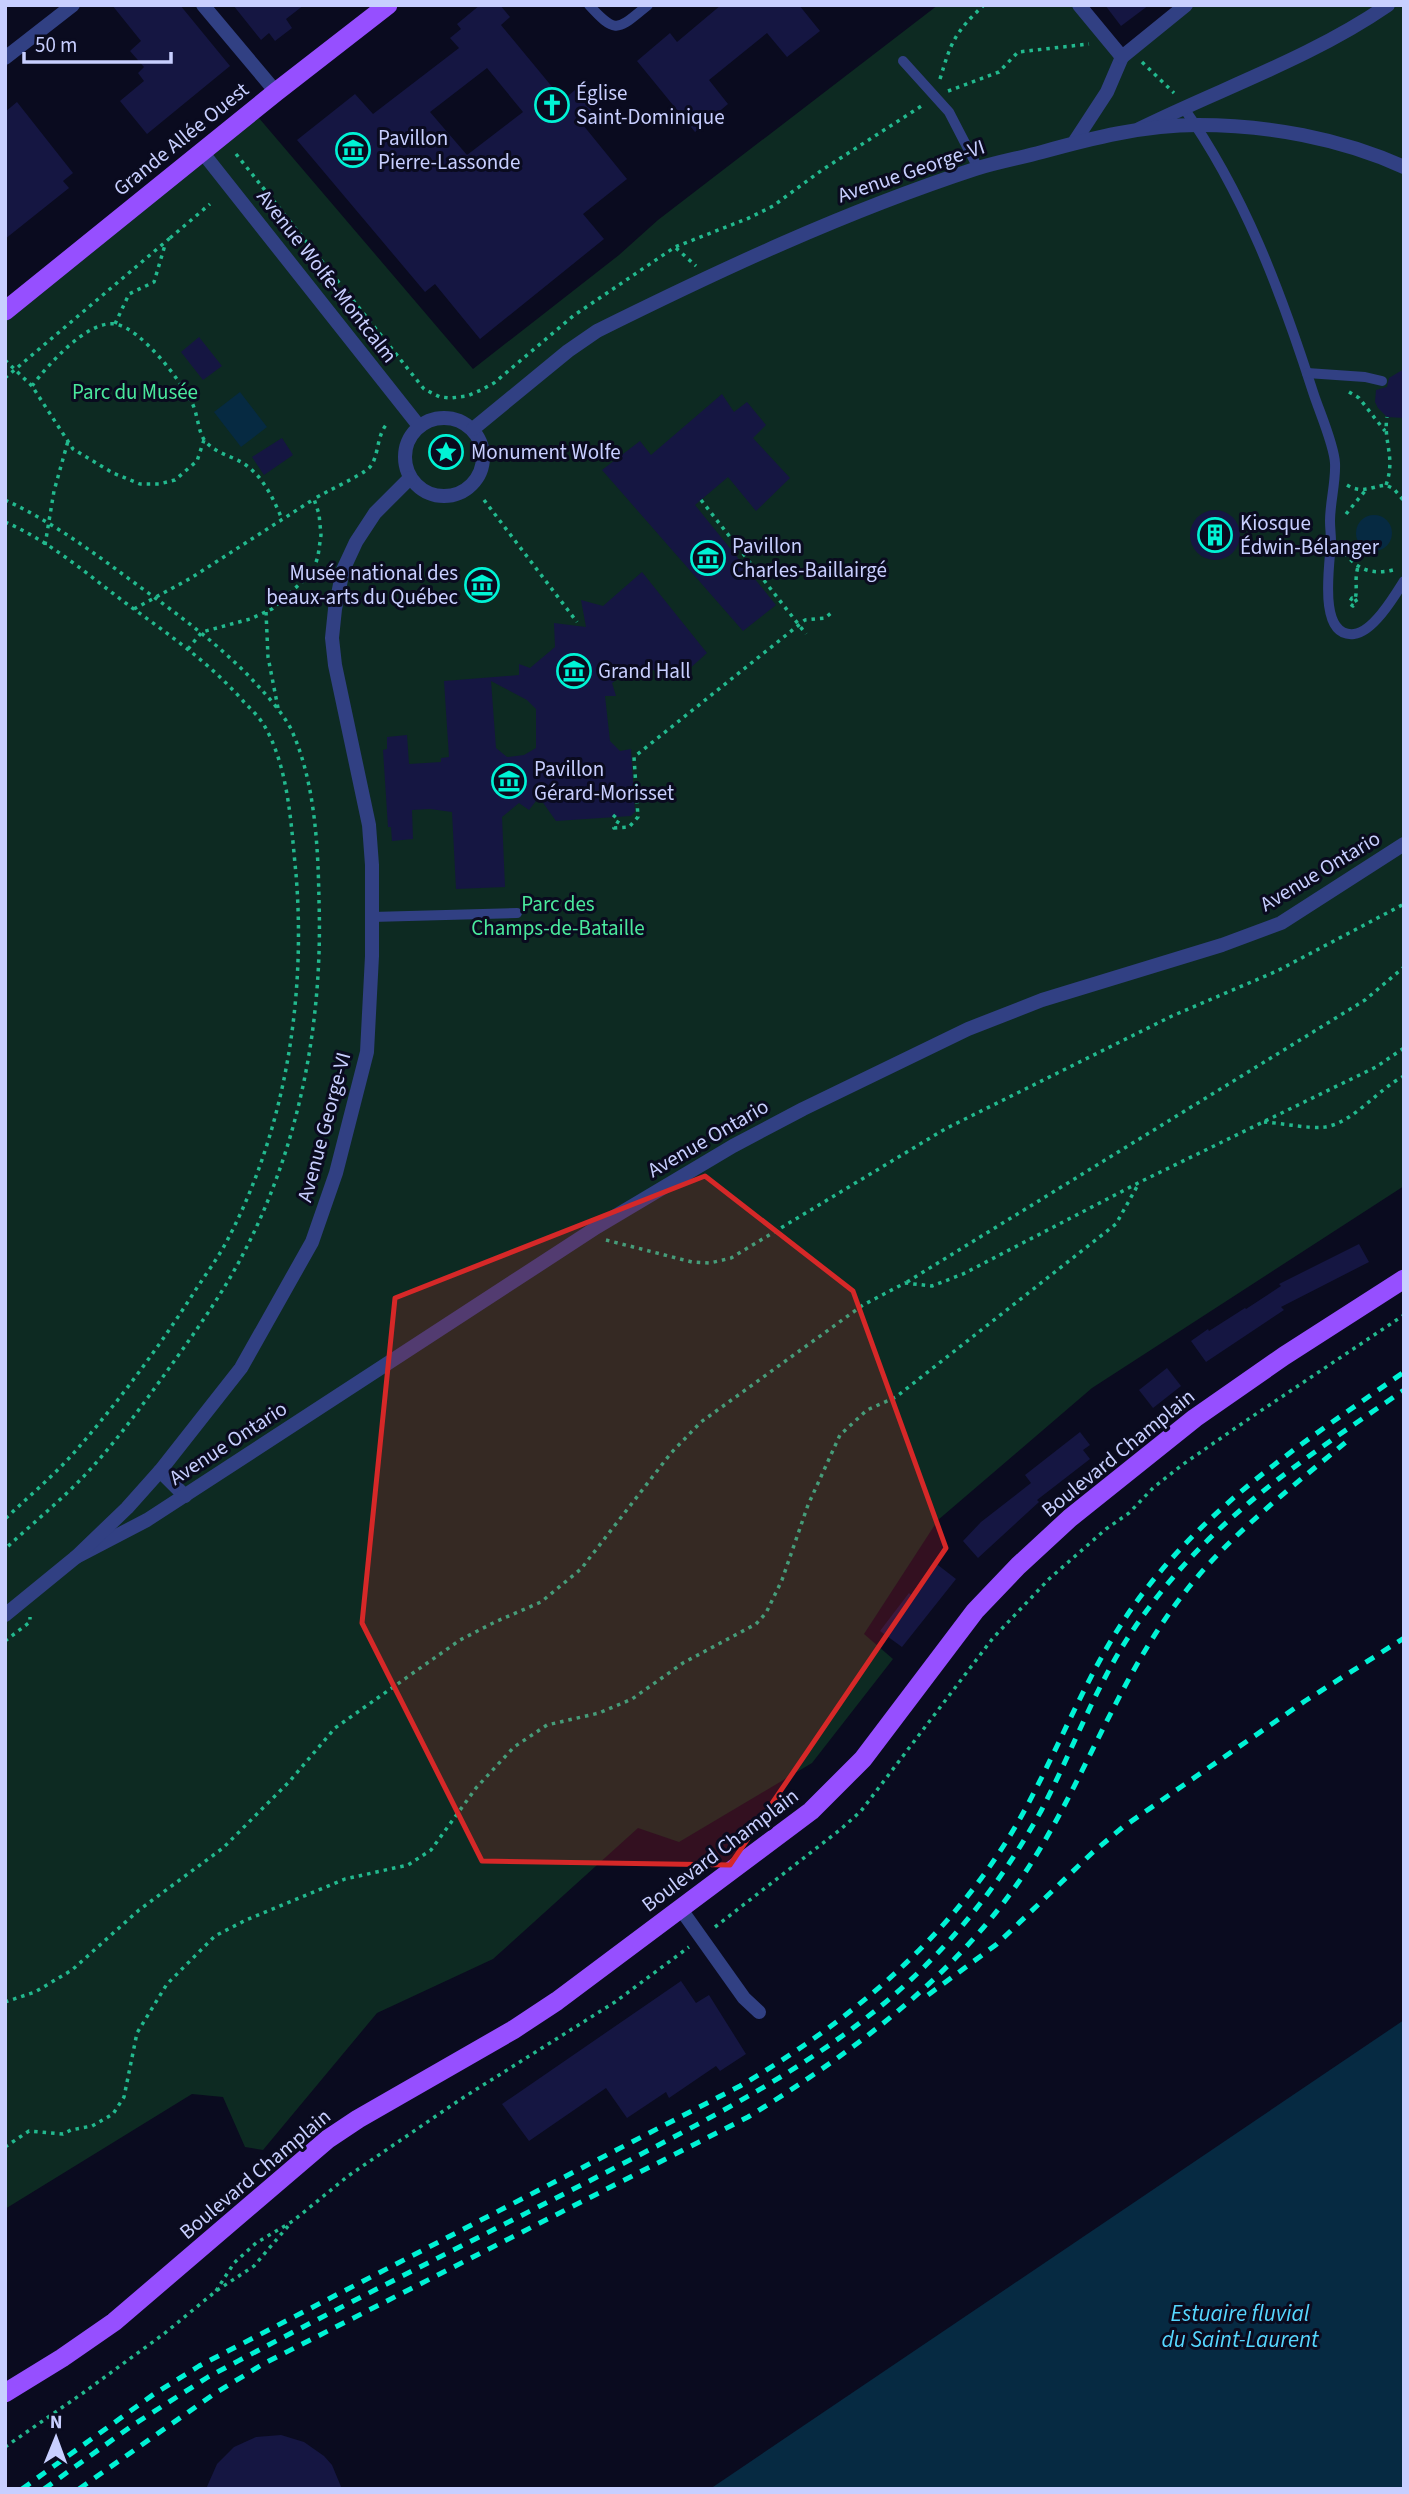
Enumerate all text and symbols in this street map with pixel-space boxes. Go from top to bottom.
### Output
scale bar [24,21,172,65]
text: 50 m [35,30,77,60]
street label: Grande Allée Ouest [107,75,255,203]
place label: Église Saint-Dominique [576,78,725,132]
church icon: Église Saint-Dominique [533,86,571,124]
place label: Pavillon Pierre-Lassonde [378,123,520,177]
museum icon: Pavillon Pierre-Lassonde [334,131,372,169]
street label: Avenue George-VI [833,132,989,210]
street label: Avenue Wolfe-Montcalm [250,183,404,369]
park label: Parc du Musée [72,377,198,407]
place icon: Monument Wolfe [427,433,465,471]
place label: Monument Wolfe [471,437,621,467]
place label: Kiosque Édwin-Bélanger [1240,508,1380,562]
building icon: Kiosque Édwin-Bélanger [1196,516,1234,554]
place label: Pavillon Charles-Baillairgé [732,531,887,585]
museum icon: Pavillon Charles-Baillairgé [689,539,727,577]
place label: Musée national des beaux-arts du Québec [266,558,458,612]
museum icon: Musée national des beaux-arts du Québec [463,566,501,604]
museum icon: Grand Hall [555,652,593,690]
place label: Grand Hall [598,656,691,686]
place label: Pavillon Gérard-Morisset [534,754,674,808]
museum icon: Pavillon Gérard-Morisset [490,762,528,800]
street label: Avenue Ontario [1254,823,1386,919]
park label: Parc des Champs-de-Bataille [471,889,645,943]
street label: Avenue George-VI [290,1049,358,1205]
street label: Avenue Ontario [642,1091,774,1185]
street label: Boulevard Champlain [1035,1382,1201,1524]
street label: Avenue Ontario [163,1394,293,1492]
street label: Boulevard Champlain [635,1781,805,1919]
street label: Boulevard Champlain [173,2102,337,2246]
water label: Estuaire fluvial du Saint-Laurent [1162,2297,1319,2356]
north arrow [21,2403,91,2473]
text: N [50,2409,63,2436]

